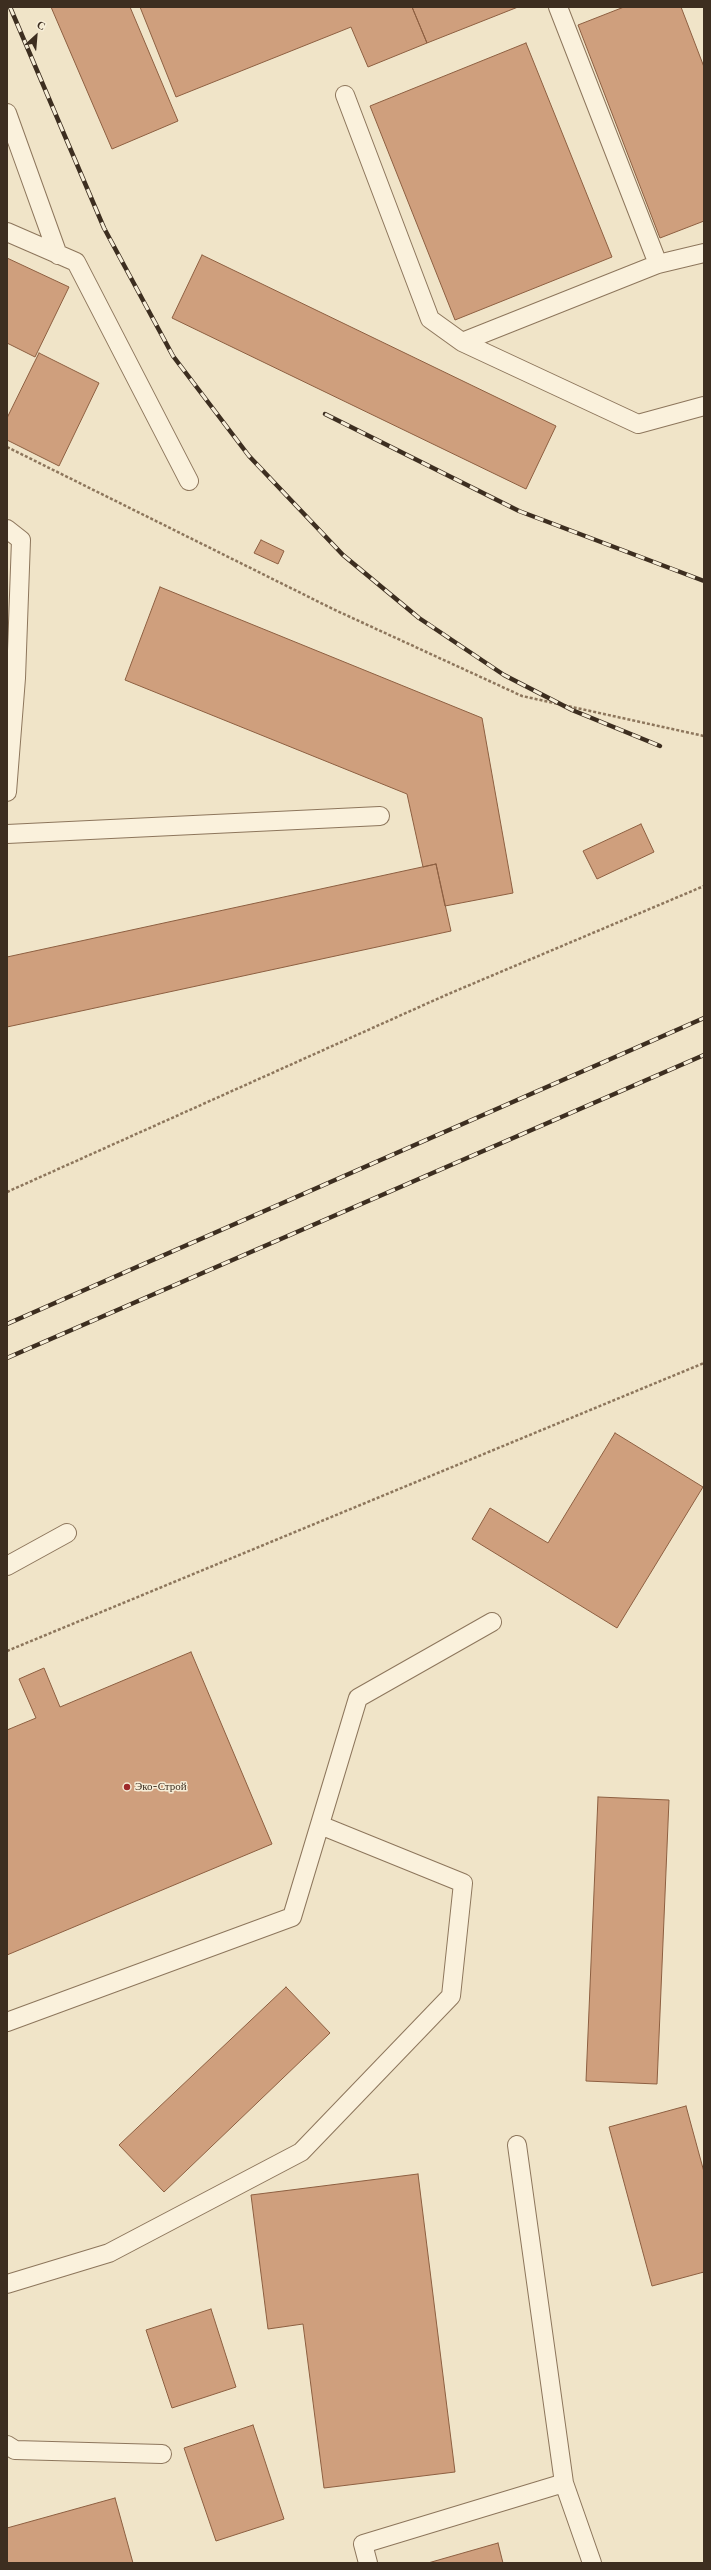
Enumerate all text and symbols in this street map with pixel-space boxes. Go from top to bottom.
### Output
north arrow [16,16,56,56]
text: С [35,17,48,33]
place label: Эко-Строй [135,1780,187,1794]
marker: Эко-Строй [122,1782,132,1792]

